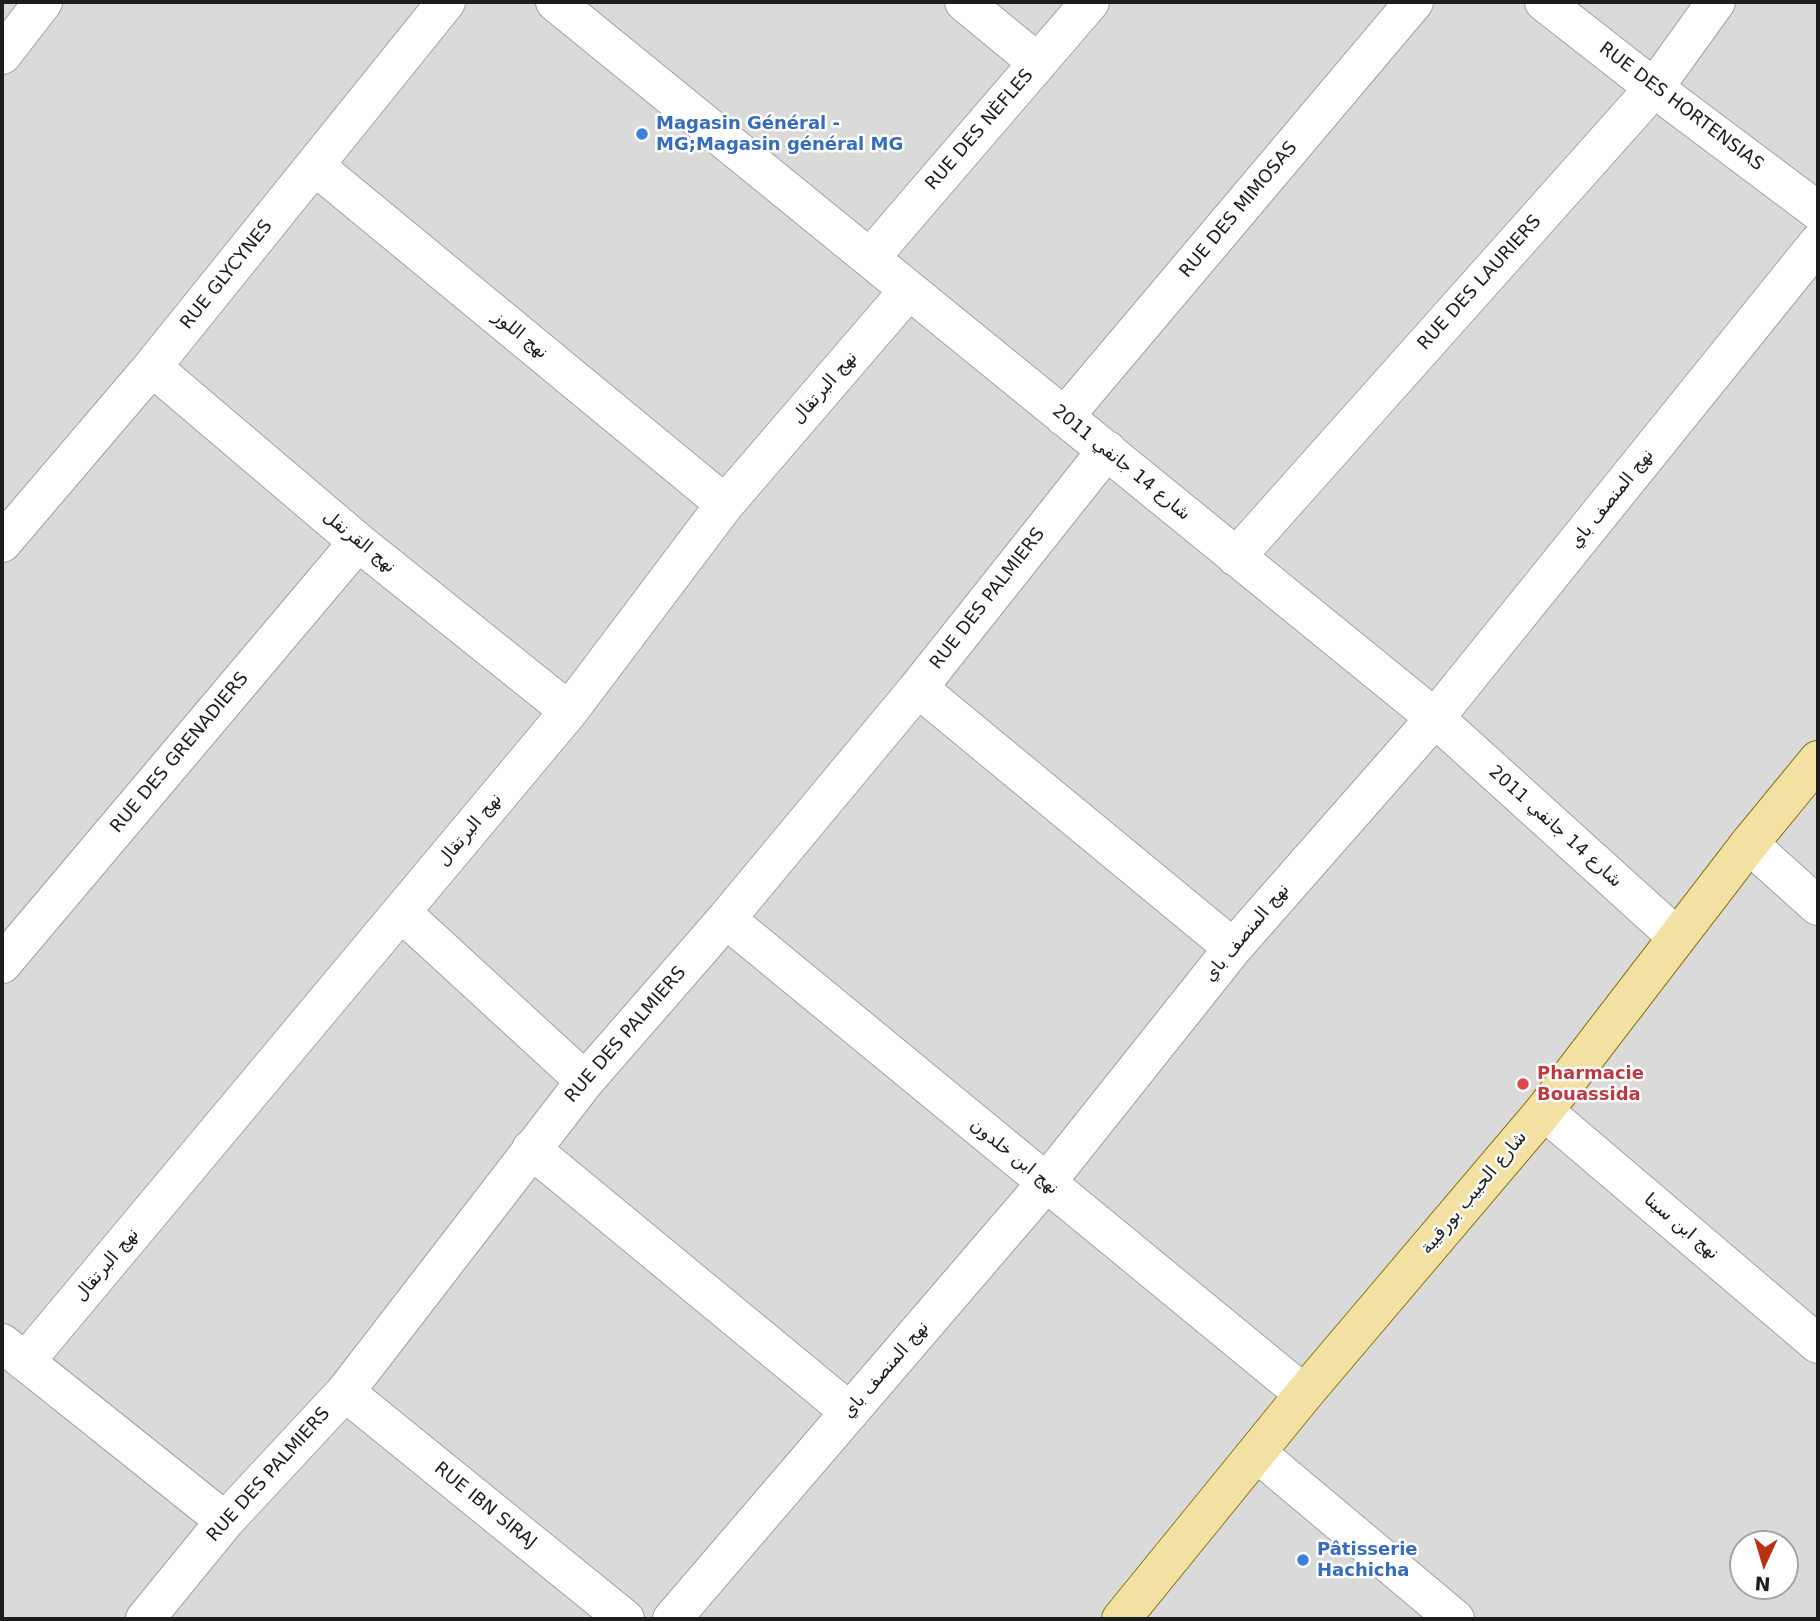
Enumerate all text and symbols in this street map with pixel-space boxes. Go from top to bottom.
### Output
street label: RUE DES HORTENSIAS [1594,38,1768,176]
street label: RUE DES NÈFLES [922,65,1038,195]
place label: Magasin Général - MG;Magasin général MG [656,113,903,156]
marker: Magasin Général - MG;Magasin général MG [634,126,650,142]
street label: RUE DES MIMOSAS [1176,137,1302,283]
street label: RUE DES LAURIERS [1414,211,1546,355]
street label: RUE GLYCYNES [176,216,278,334]
street label: نهج اللوز [488,306,552,364]
street label: نهج البرتقال [788,347,862,429]
street label: شارع 14 جانفي 2011 [1048,401,1194,525]
street label: نهج المنصف باي [1565,445,1659,553]
street label: نهج القرنفل [318,506,400,578]
street label: RUE DES PALMIERS [926,524,1050,674]
street label: RUE DES GRENADIERS [106,668,254,838]
street label: شارع 14 جانفي 2011 [1484,762,1626,892]
street label: نهج البرتقال [433,789,507,871]
street label: نهج المنصف باي [1200,880,1294,986]
street label: RUE DES PALMIERS [561,963,691,1107]
place label: Pharmacie Bouassida [1537,1063,1644,1106]
marker: Pharmacie Bouassida [1515,1076,1531,1092]
street label: نهج ابن خلدون [965,1114,1063,1200]
street label: شارع الحبيب بورقيبة [1416,1127,1532,1259]
street label: نهج ابن سينا [1639,1189,1723,1265]
street label: نهج البرتقال [70,1224,144,1306]
street label: نهج المنصف باي [838,1317,934,1423]
street label: RUE DES PALMIERS [203,1403,335,1547]
street label: RUE IBN SIRAJ [429,1458,541,1554]
north arrow [1729,1530,1799,1600]
place label: Pâtisserie Hachicha [1317,1539,1418,1582]
marker: Pâtisserie Hachicha [1295,1552,1311,1568]
text: N [1754,1572,1771,1595]

